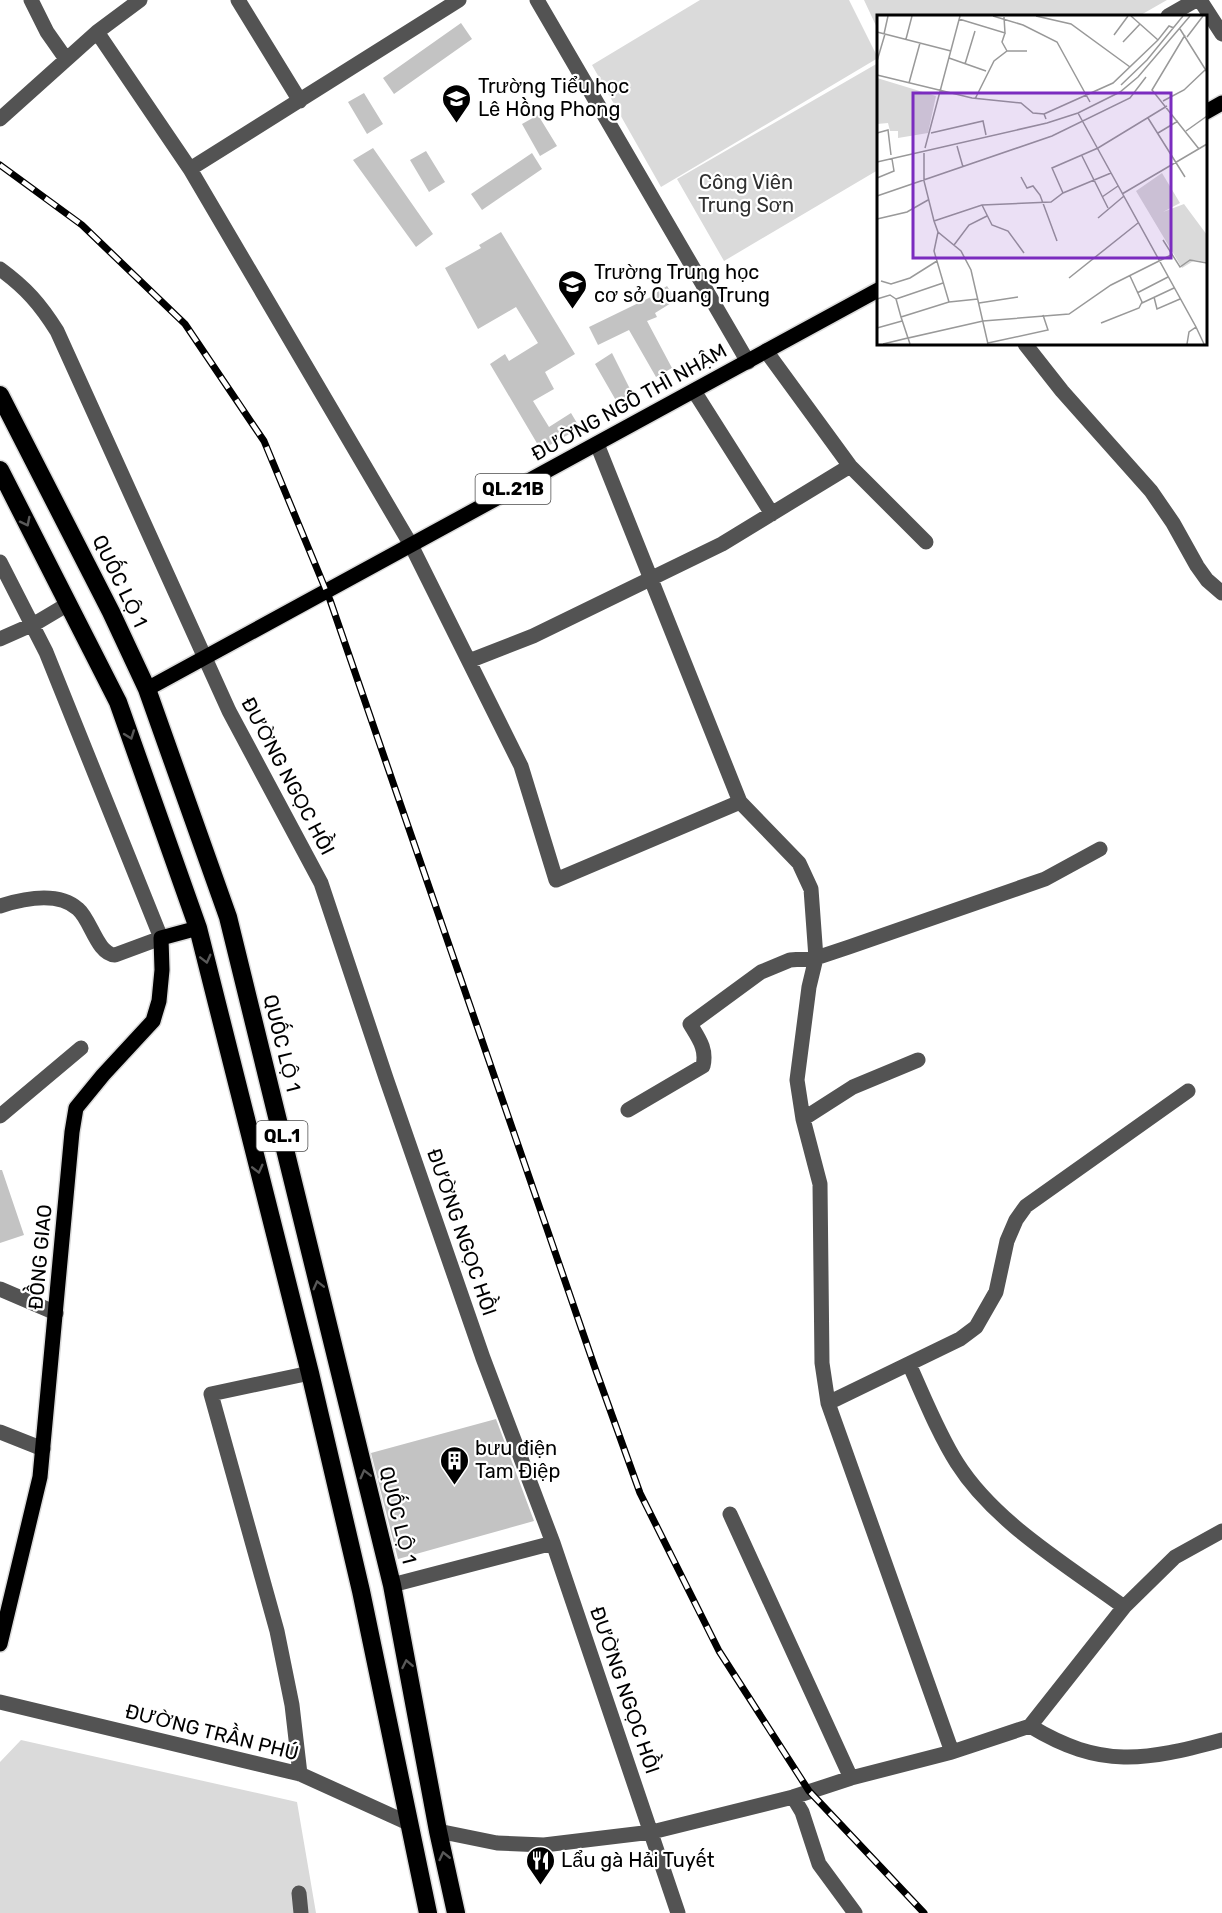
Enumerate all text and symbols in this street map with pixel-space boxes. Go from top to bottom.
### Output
inset map [877,15,1207,345]
place label: Trường Tiểu học Lê Hồng Phong [478,74,629,121]
school or university icon: Trường Tiểu học Lê Hồng Phong [441,82,473,124]
park label: Công Viên Trung Sơn [698,170,794,217]
place label: Trường Trung học cơ sở Quang Trung [594,260,770,307]
school or university icon: Trường Trung học cơ sở Quang Trung [557,268,589,310]
street label: ĐƯỜNG NGÔ THÌ NHẬM [527,338,731,466]
road number: QL.21B [476,474,550,504]
one-way arrow [19,516,31,527]
street label: QUỐC LỘ 1 [87,530,155,631]
street label: ĐƯỜNG NGỌC HỒI [236,692,342,859]
one-way arrow [122,729,135,740]
one-way arrow [198,954,211,964]
street label: QUỐC LỘ 1 [258,991,308,1094]
road number: QL.1 [256,1121,308,1151]
street label: ĐƯỜNG NGỌC HỒI [422,1144,504,1319]
one-way arrow [251,1164,264,1174]
street label: ĐỒNG GIAO [21,1203,57,1311]
one-way arrow [313,1280,326,1290]
place label: bưu điện Tam Điệp [475,1436,560,1483]
building icon: bưu điện Tam Điệp [438,1444,470,1486]
street label: QUỐC LỘ 1 [374,1463,424,1566]
one-way arrow [359,1469,372,1479]
street label: ĐƯỜNG NGỌC HỒI [585,1602,667,1777]
one-way arrow [401,1660,414,1670]
street label: ĐƯỜNG TRẦN PHÚ [123,1696,302,1765]
restaurant icon: Lẩu gà Hải Tuyết [524,1844,556,1886]
place label: Lẩu gà Hải Tuyết [561,1848,715,1872]
one-way arrow [438,1851,451,1861]

